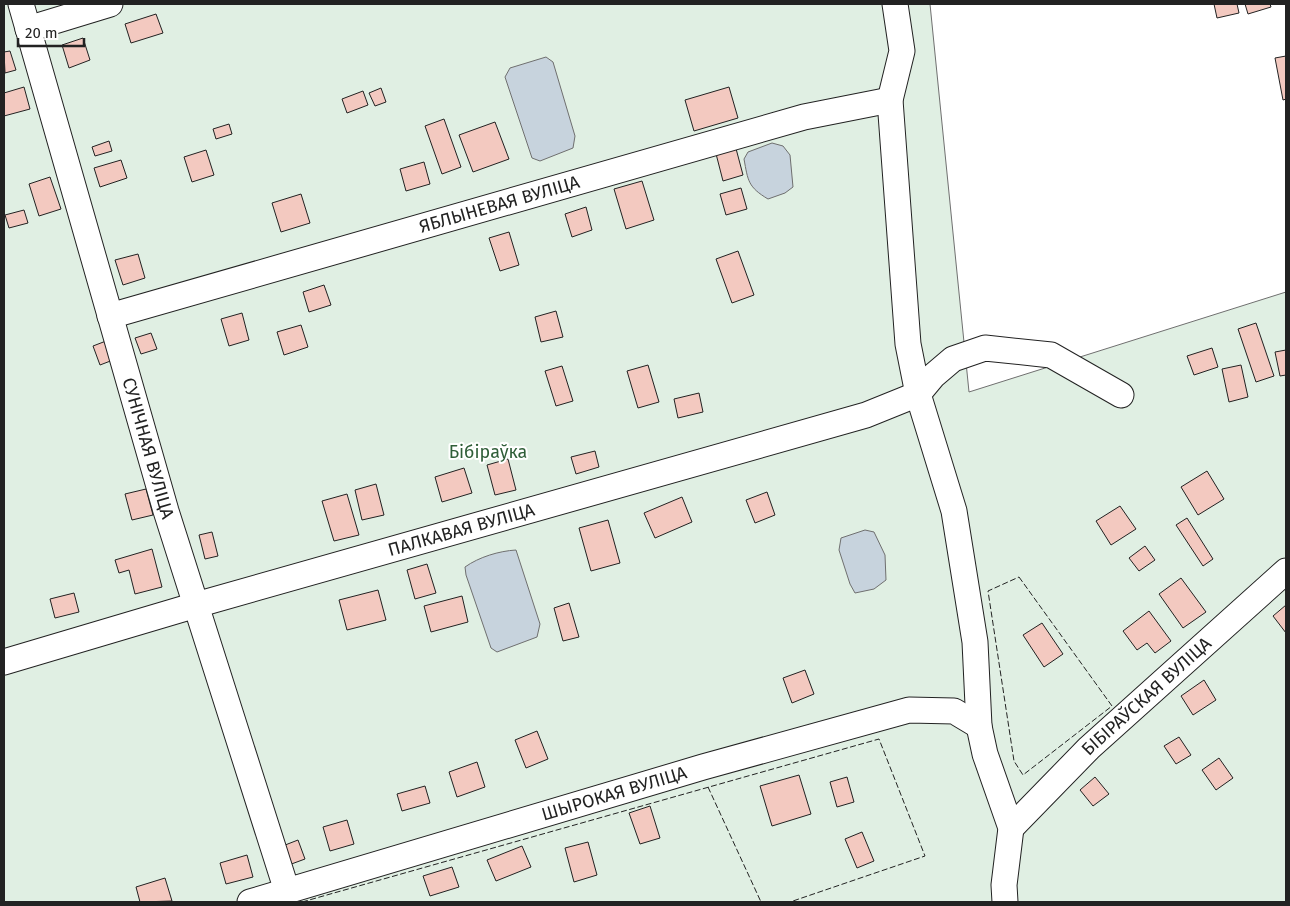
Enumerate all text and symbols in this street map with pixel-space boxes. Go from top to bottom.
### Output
scale bar [18,15,84,47]
text: 20 m [25,24,58,42]
street label: ЯБЛЫНЕВАЯ ВУЛІЦА [417,171,583,238]
street label: СУНІЧНАЯ ВУЛІЦА [117,375,179,522]
park label: Бібіраўка [449,441,527,463]
street label: ПАЛКАВАЯ ВУЛІЦА [385,498,538,561]
street label: БІБІРАЎСКАЯ ВУЛІЦА [1077,632,1216,760]
street label: ШЫРОКАЯ ВУЛІЦА [539,761,690,825]

